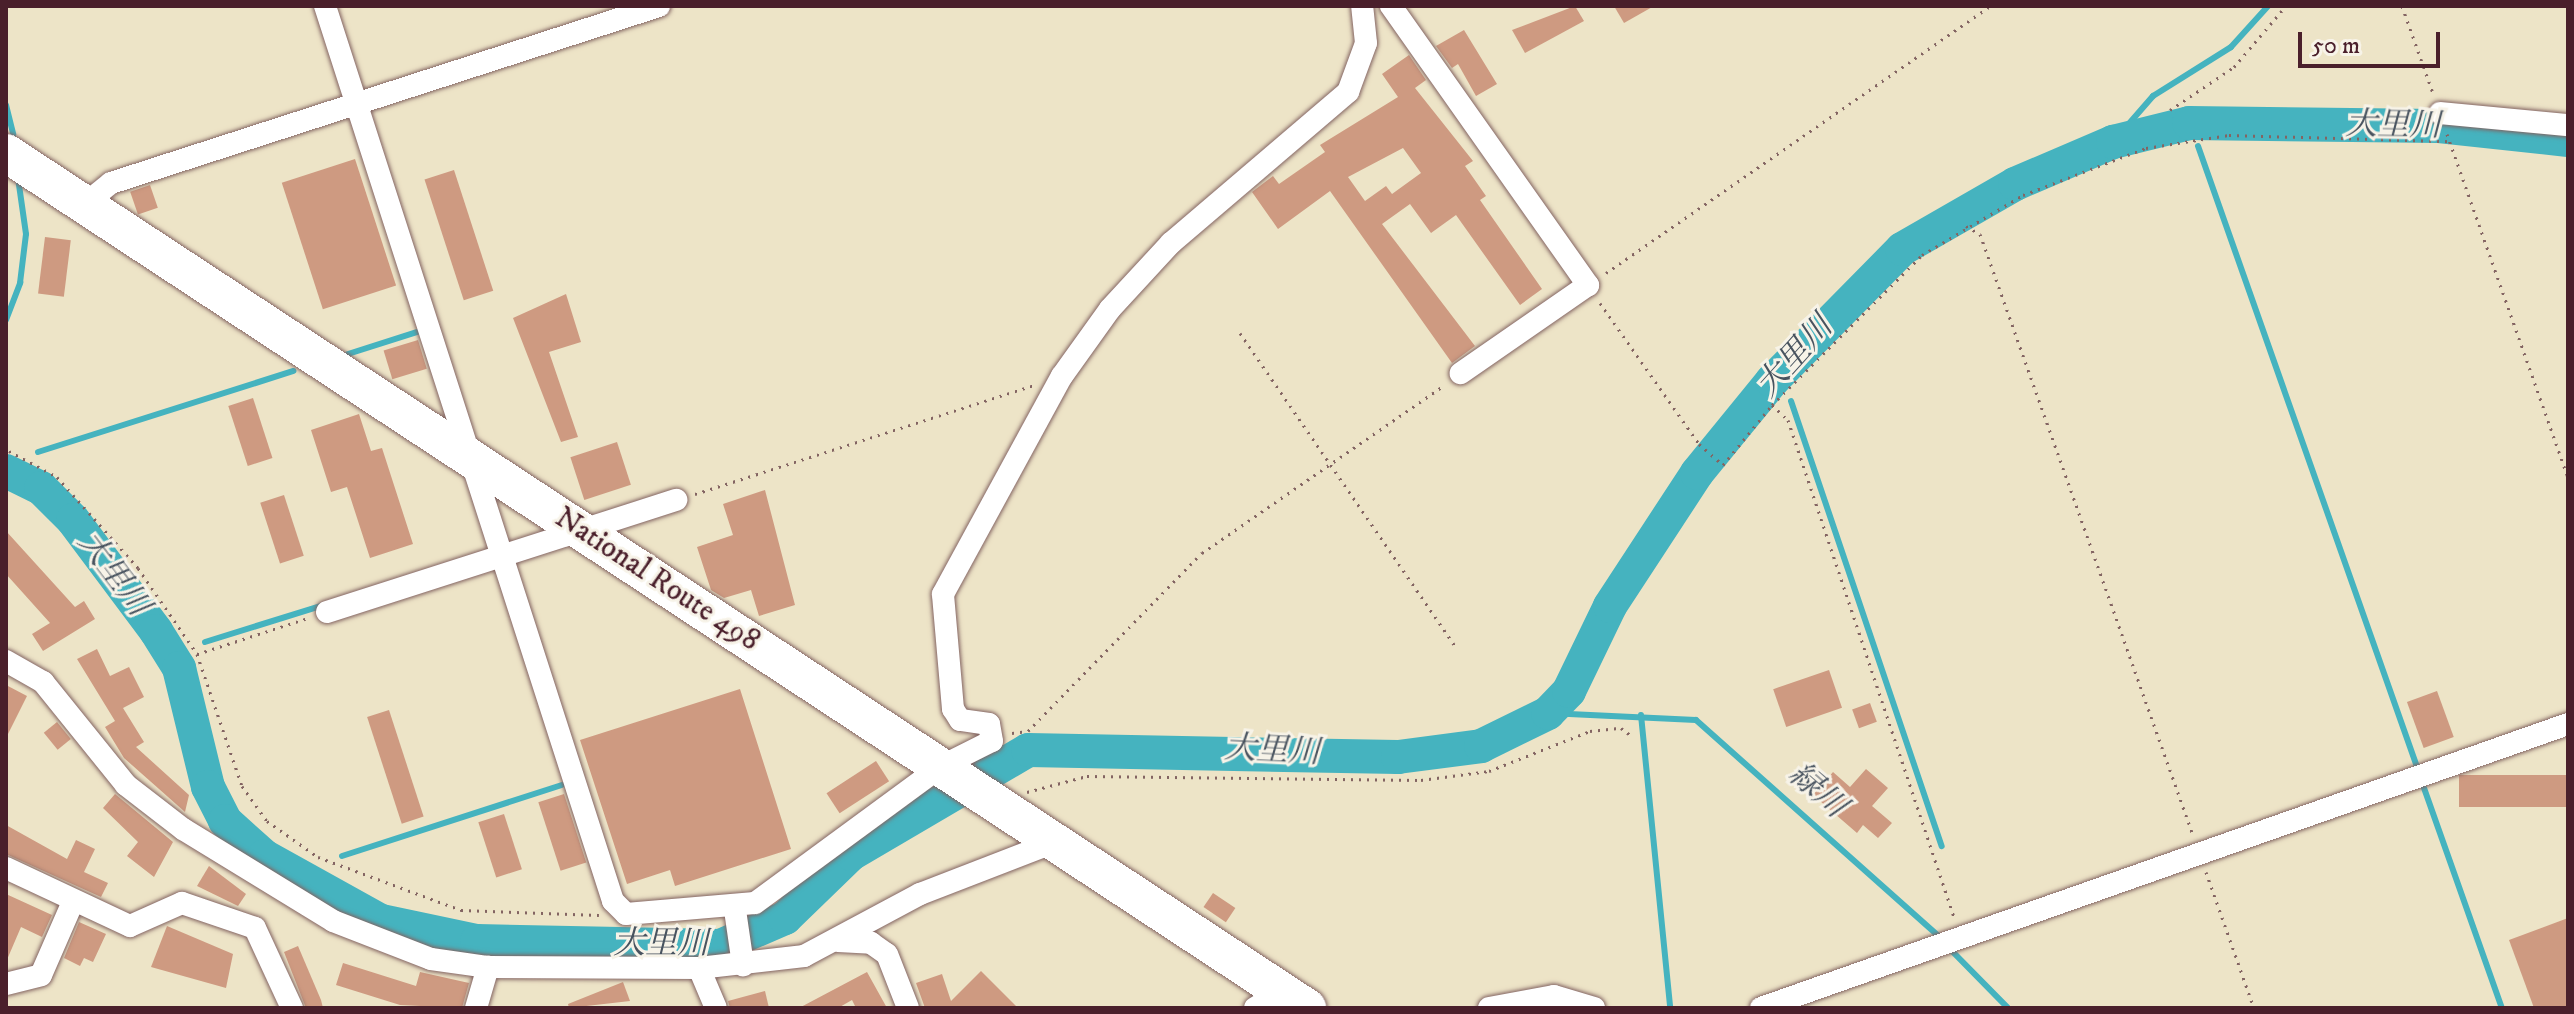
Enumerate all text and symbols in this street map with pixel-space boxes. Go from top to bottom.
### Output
scale bar [2302,16,2444,66]
text: 50 m [2312,31,2360,61]
water label: 大里川 [2345,106,2441,146]
water label: 大里川 [1749,308,1841,406]
street label: National Route 498 [548,500,766,660]
water label: 大里川 [69,524,157,624]
water label: 大里川 [1223,729,1321,773]
water label: 緑川 [1780,756,1854,826]
water label: 大里川 [613,925,709,963]

